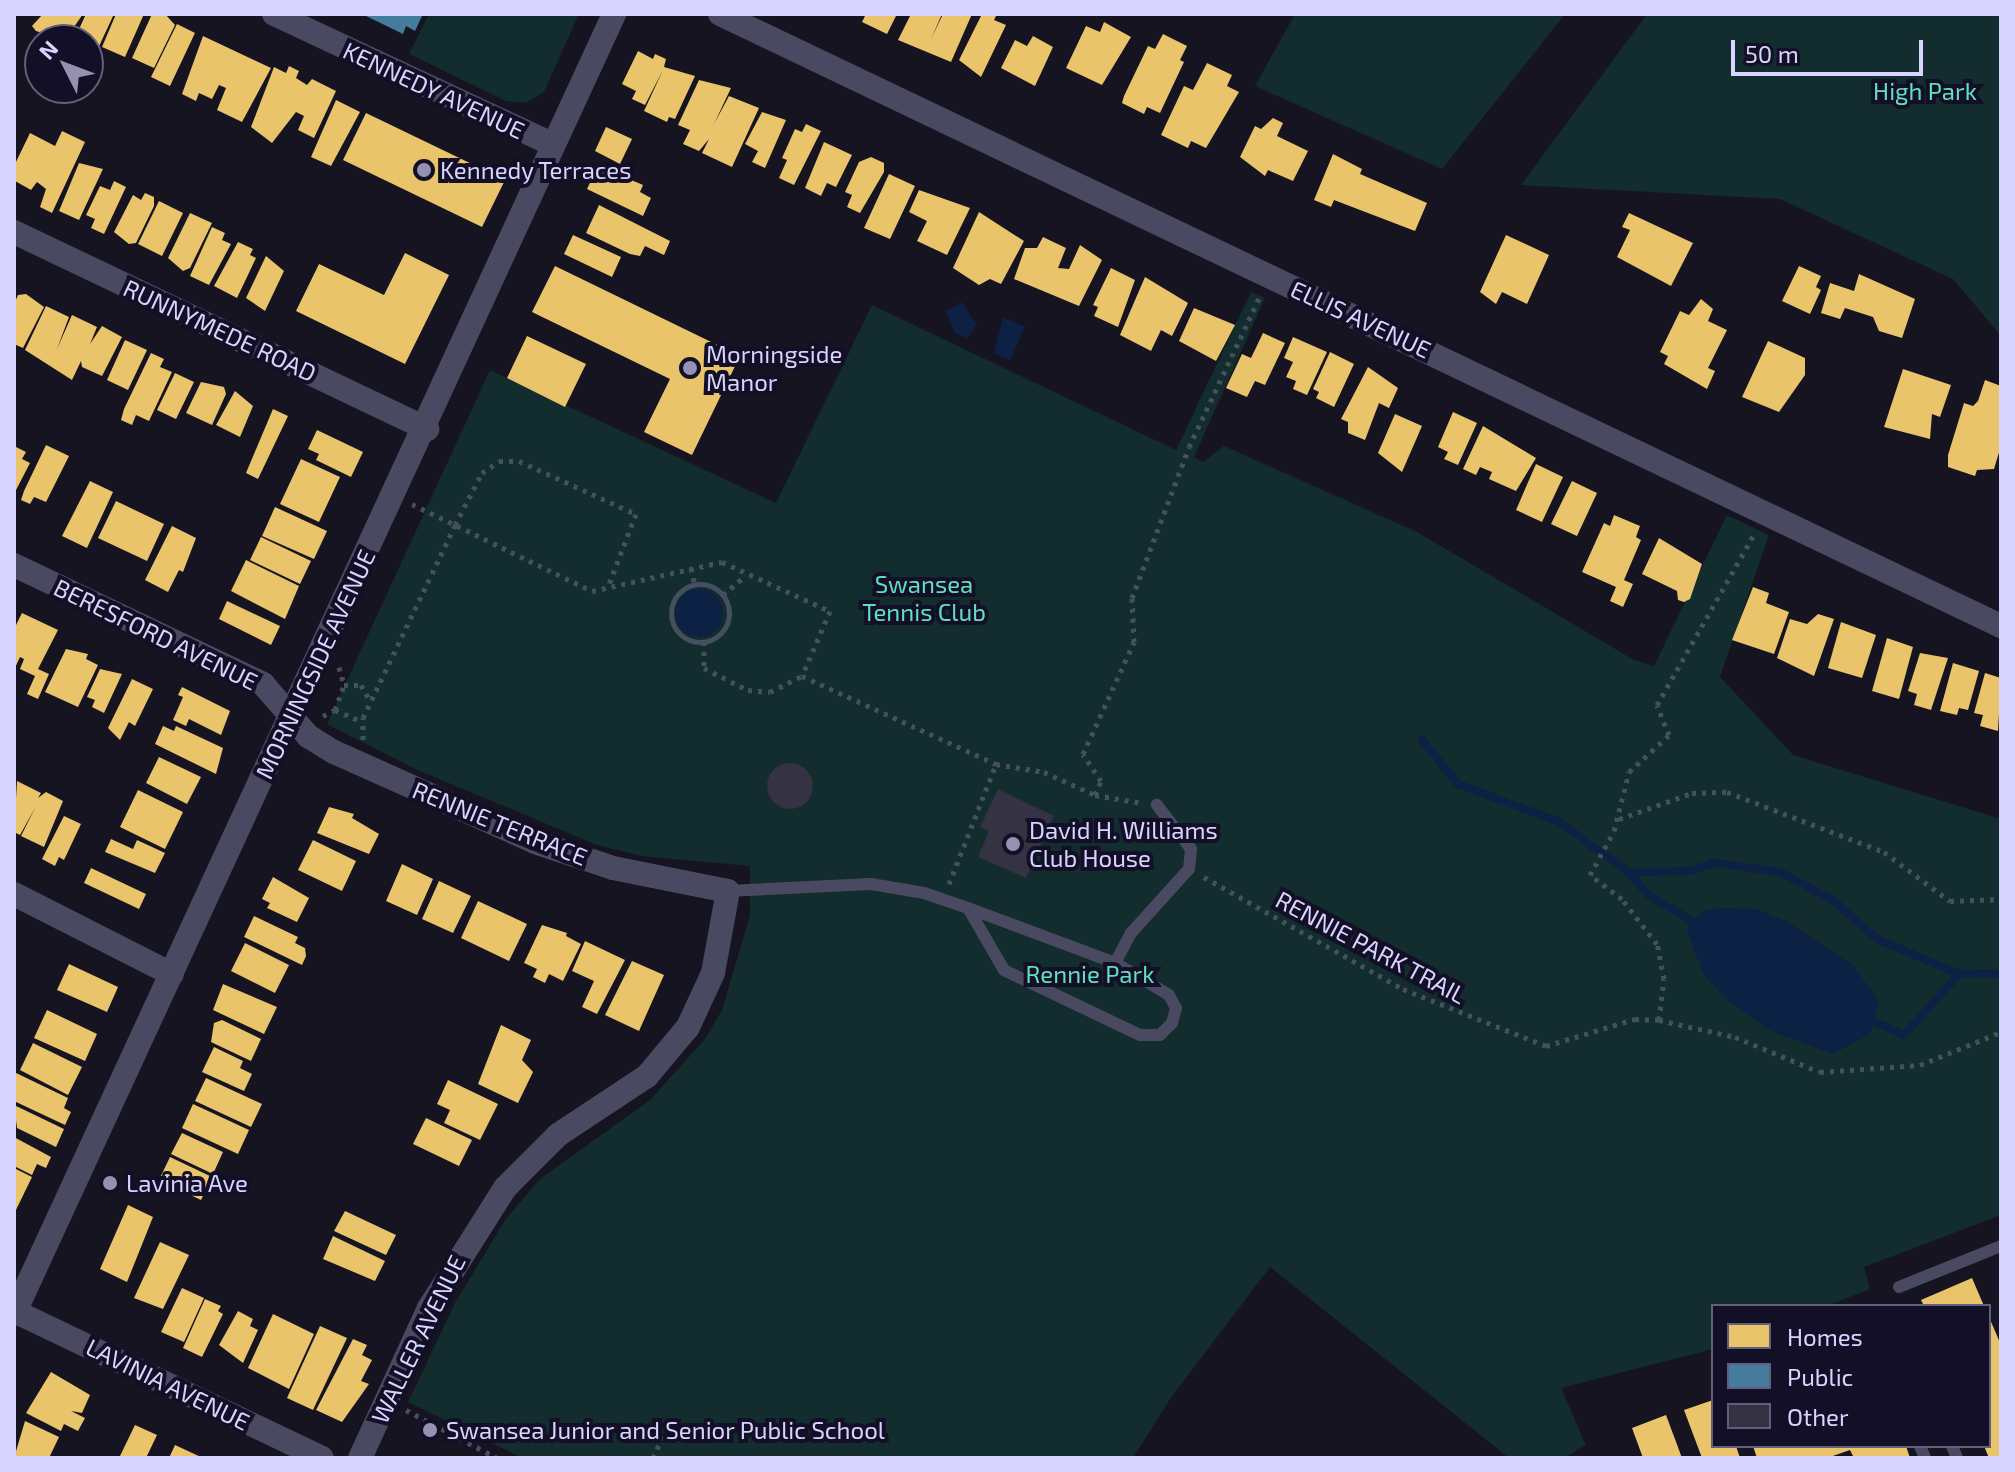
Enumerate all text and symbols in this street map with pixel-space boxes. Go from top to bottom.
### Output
north arrow [24,24,104,104]
scale bar [1735,24,1927,74]
text: N [33,35,63,64]
street label: KENNEDY AVENUE [338,35,530,145]
text: 50 m [1745,39,1799,68]
park label: High Park [1873,77,1977,105]
place label: Kennedy Terraces [440,156,633,184]
marker: Kennedy Terraces [415,161,433,179]
street label: RUNNYMEDE ROAD [119,273,321,387]
street label: ELLIS AVENUE [1286,274,1436,364]
place label: Morningside Manor [706,340,842,396]
marker: Morningside Manor [681,359,699,377]
street label: MORNINGSIDE AVENUE [249,545,381,783]
park label: Swansea Tennis Club [862,570,986,626]
street label: BERESFORD AVENUE [49,572,263,696]
street label: RENNIE TERRACE [408,775,592,871]
place label: David H. Williams Club House [1029,816,1218,872]
marker: David H. Williams Club House [1004,835,1022,853]
street label: RENNIE PARK TRAIL [1271,884,1471,1010]
park label: Rennie Park [1026,960,1154,988]
place label: Lavinia Ave [126,1169,249,1197]
marker: Lavinia Ave [101,1174,119,1192]
street label: WALLER AVENUE [365,1250,471,1428]
legend [1711,1304,1991,1448]
text: Homes [1787,1322,1863,1351]
street label: LAVINIA AVENUE [81,1332,255,1436]
text: Public [1787,1362,1853,1391]
text: Other [1787,1402,1849,1431]
place label: Swansea Junior and Senior Public School [446,1416,886,1444]
marker: Swansea Junior and Senior Public School [421,1421,439,1439]

